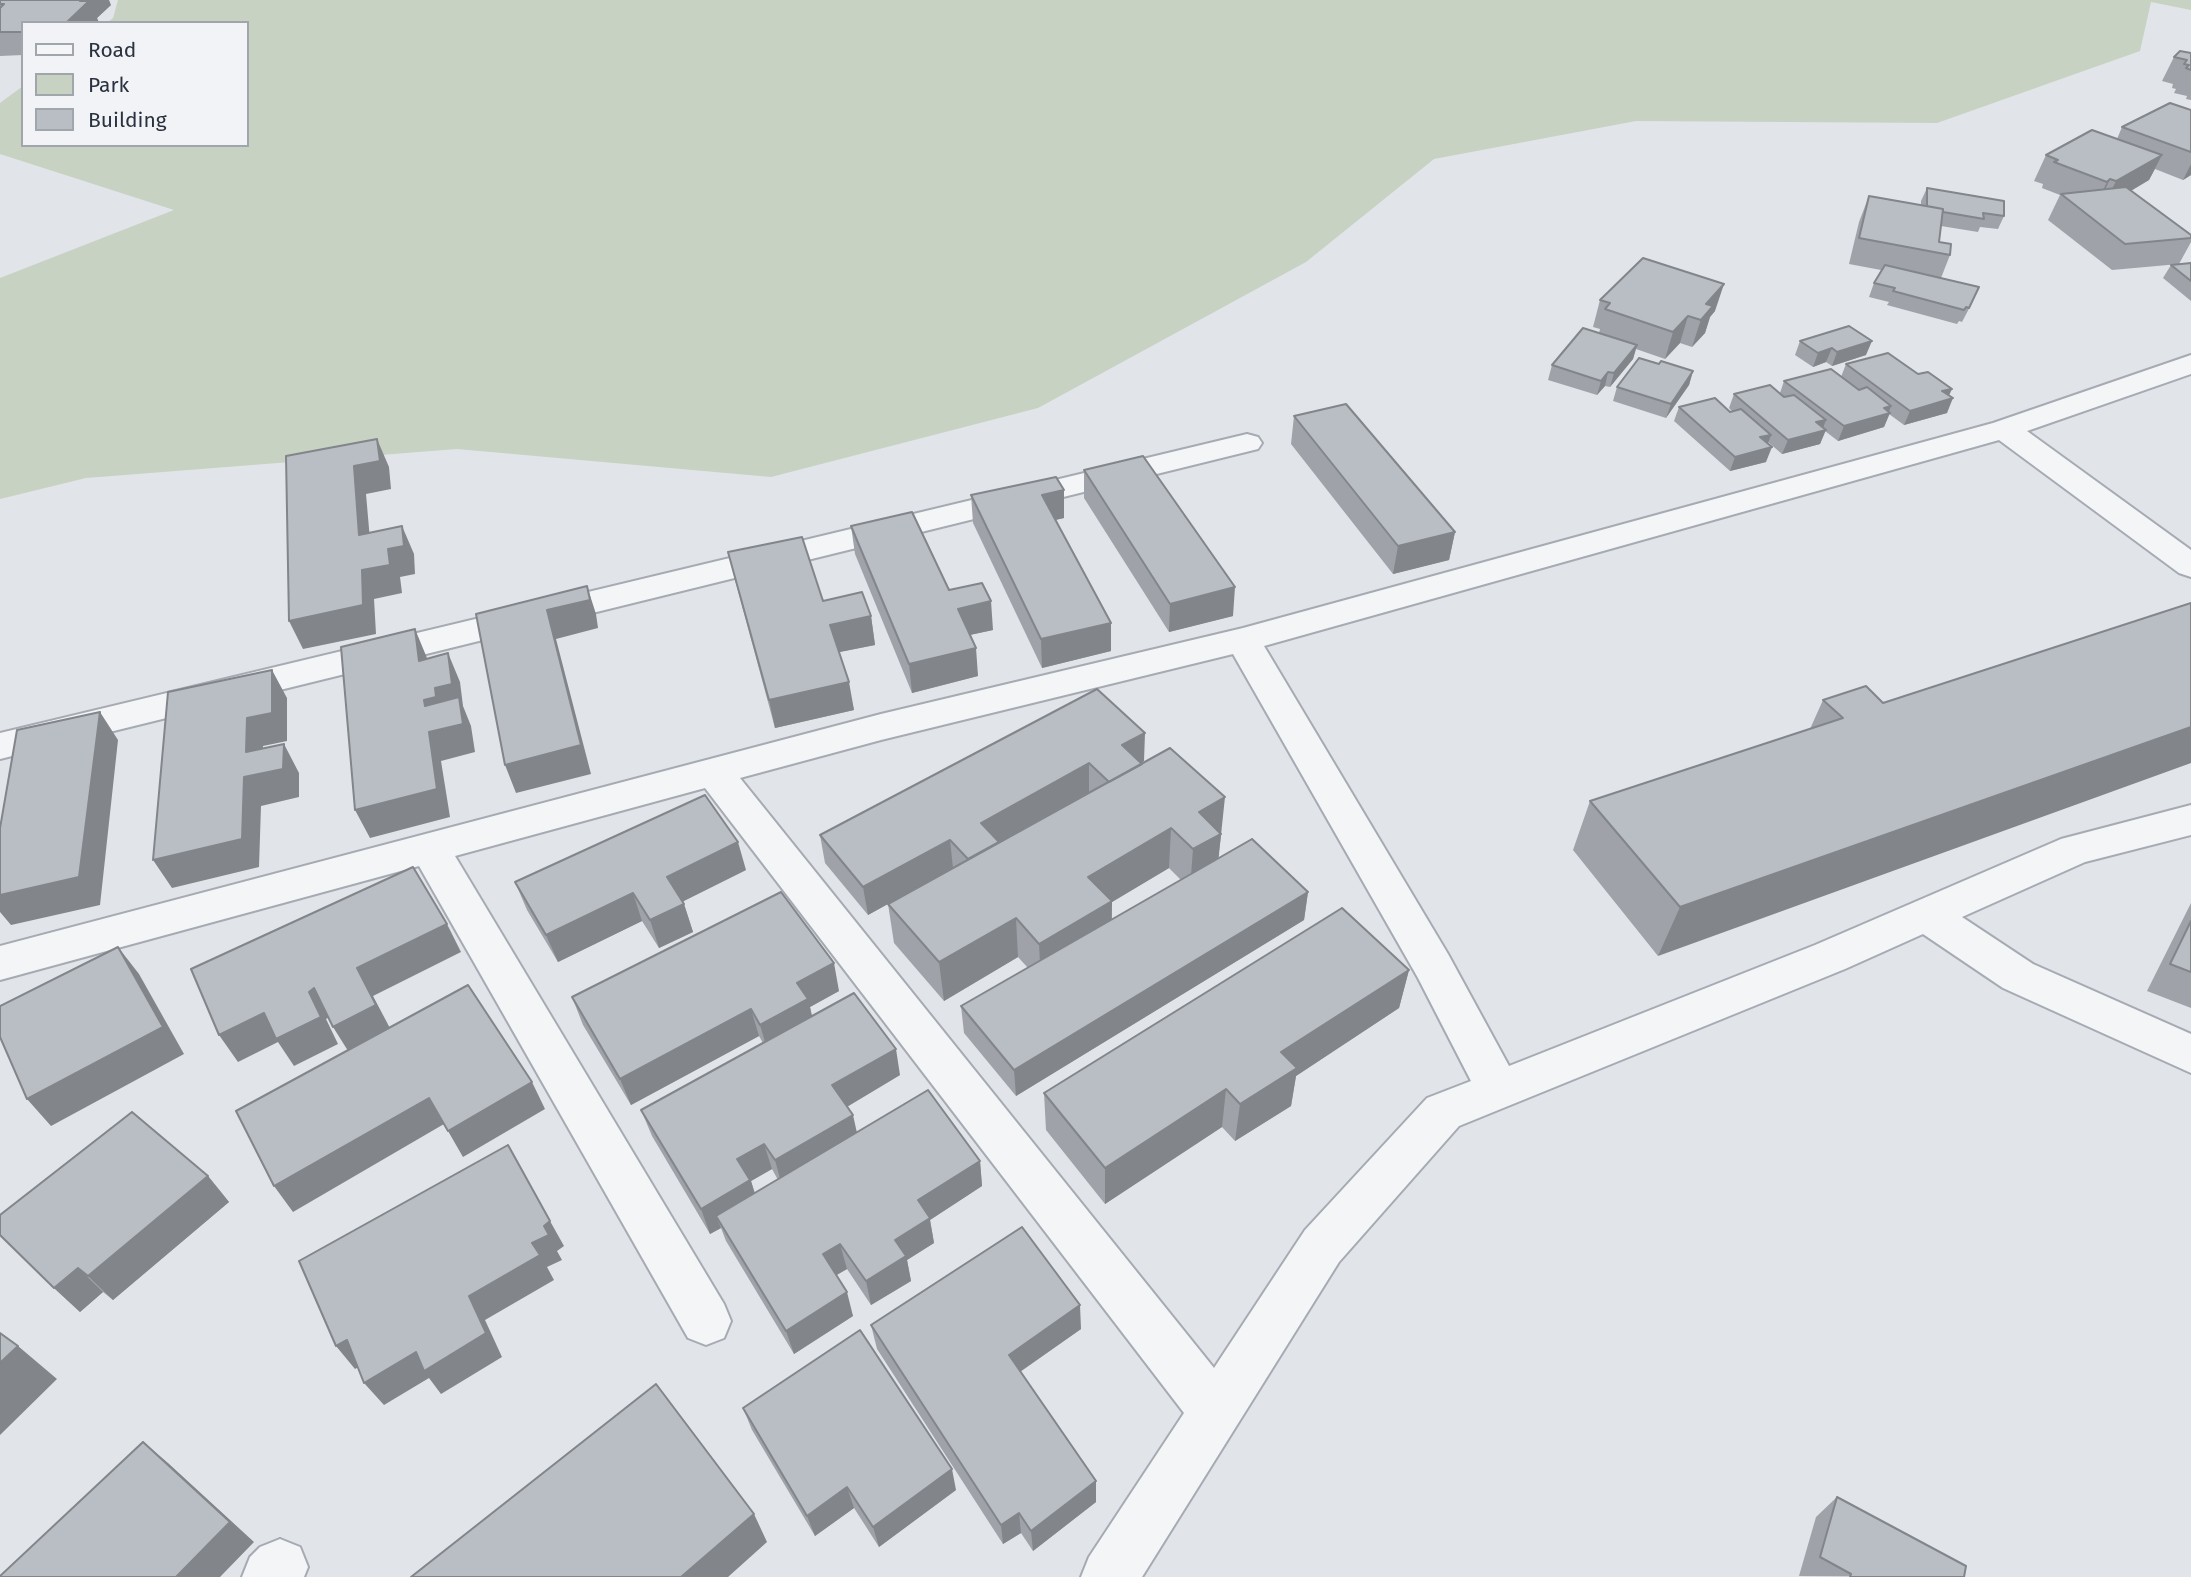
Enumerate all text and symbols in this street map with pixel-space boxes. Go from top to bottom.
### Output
legend [21,21,248,147]
text: Road [88,37,136,63]
text: Park [88,72,129,98]
text: Building [88,107,167,133]

